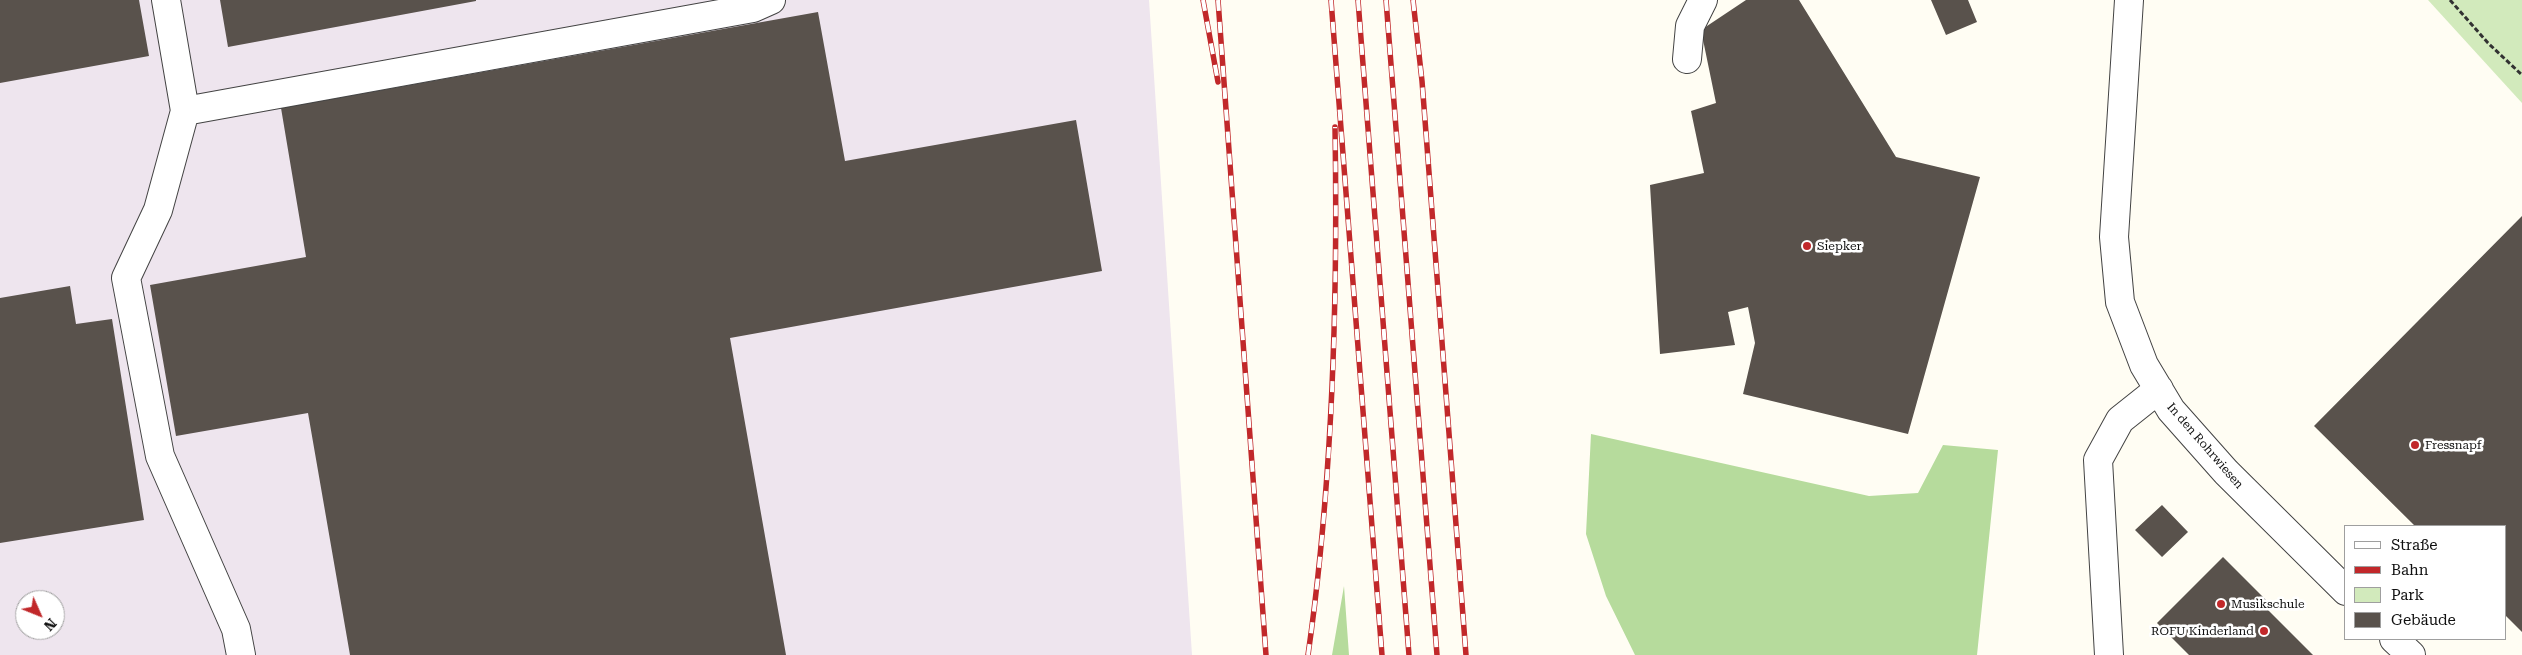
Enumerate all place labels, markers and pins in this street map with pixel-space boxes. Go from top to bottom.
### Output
place label: Siepker [1817,239,1862,253]
marker: Siepker [1801,240,1813,252]
place label: Fressnapf [2425,438,2481,452]
marker: Fressnapf [2409,439,2421,451]
place label: Musikschule [2231,597,2305,611]
marker: Musikschule [2215,598,2227,610]
place label: ROFU Kinderland [2151,624,2254,638]
marker: ROFU Kinderland [2258,625,2270,637]

